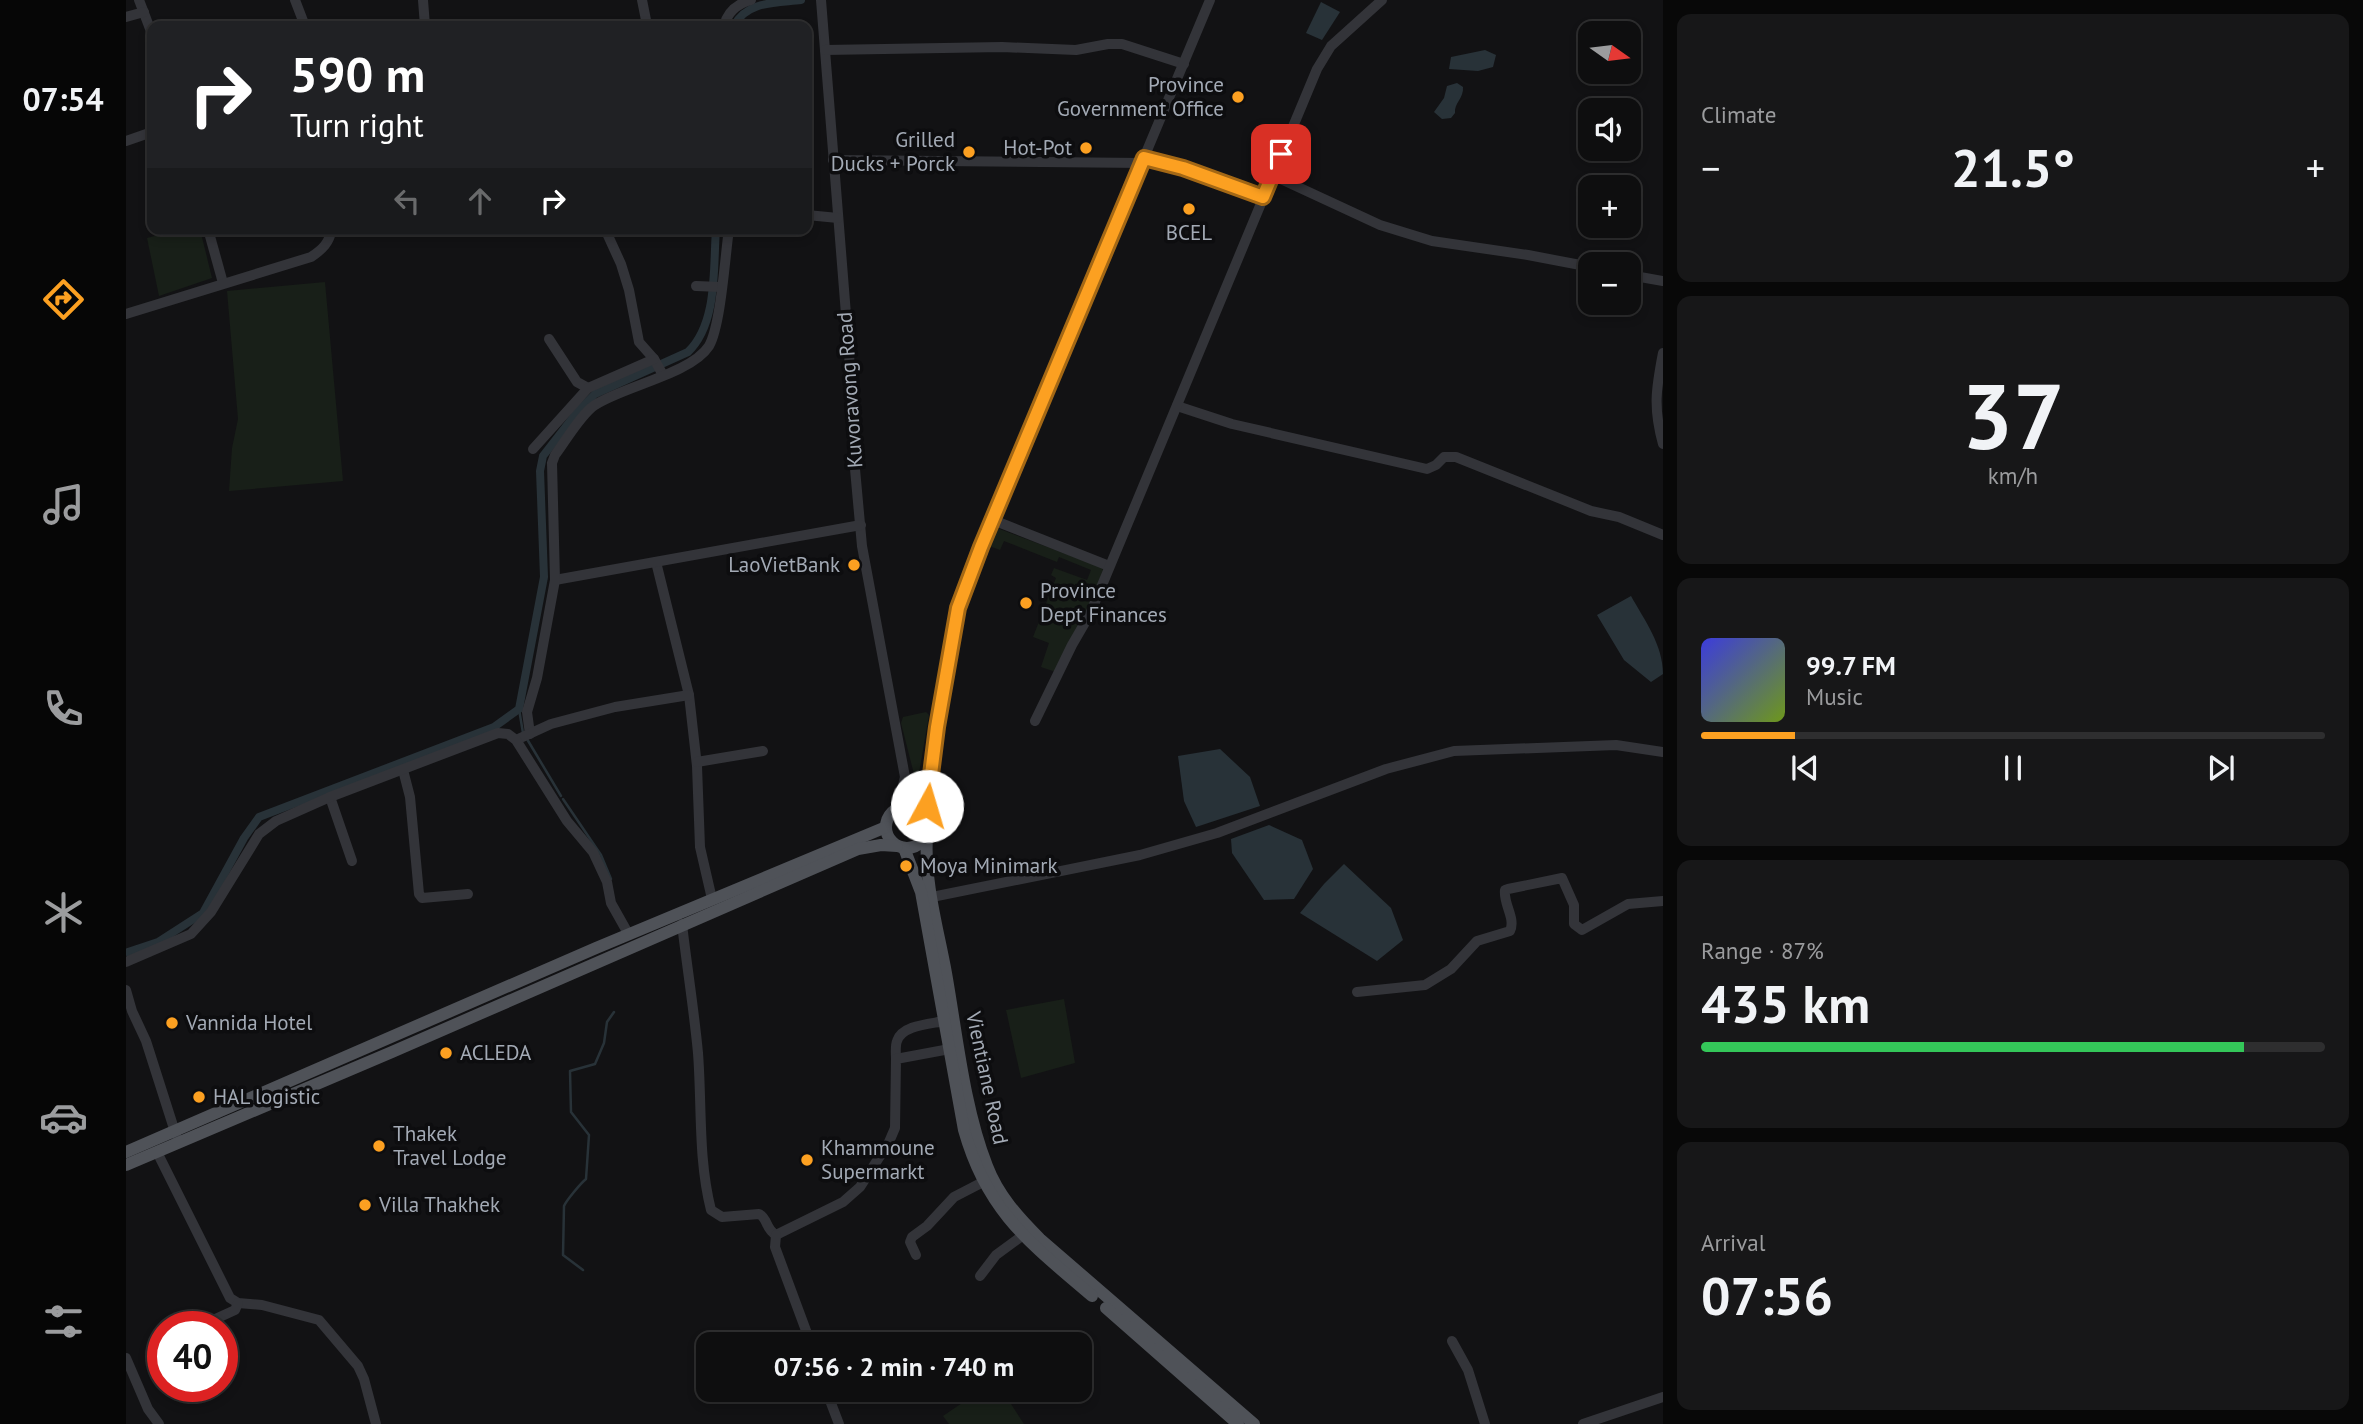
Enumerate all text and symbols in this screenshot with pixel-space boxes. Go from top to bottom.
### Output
north arrow [1578,21,1642,84]
map controls [1578,21,1641,315]
text: 590 m [290,42,425,106]
icon: right [175,49,266,140]
place label: Province Government Office [1057,71,1224,122]
text: 07:54 [22,78,104,120]
marker: Province Government Office [1230,89,1246,105]
button: sound [1578,98,1641,161]
text: Climate [1701,100,1776,129]
text: Turn right [290,104,424,146]
pin [1251,124,1311,184]
place label: Grilled Ducks + Porck [831,126,955,177]
place label: Hot-Pot [1003,134,1072,161]
text: 21.5° [1951,134,2075,201]
icon: arrive [1262,135,1300,173]
marker: Hot-Pot [1078,140,1094,156]
text: − [1701,143,1720,192]
text: + [2306,143,2325,192]
marker: Grilled Ducks + Porck [961,144,977,160]
button: + [1578,175,1641,238]
icon: left [388,182,426,220]
icon: ahead [461,182,499,220]
icon: right [534,182,572,220]
marker: BCEL [1181,201,1197,217]
place label: BCEL [1166,219,1212,246]
button: − [1578,252,1641,315]
icon: directions [39,275,88,324]
street label: Kuvoravong Road [831,311,868,469]
text: 37 [1961,356,2065,474]
text: km/h [1988,461,2038,490]
icon: music [39,480,88,529]
place label: LaoVietBank [728,551,840,578]
marker: LaoVietBank [846,557,862,573]
place label: Province Dept Finances [1040,577,1167,628]
marker: Province Dept Finances [1018,595,1034,611]
text: 99.7 FM [1806,649,1896,682]
text: Music [1806,682,1863,711]
icon: phone [39,684,88,733]
icon: previous [1786,749,1824,787]
icon: pause [1994,749,2032,787]
icon: next [2202,749,2240,787]
position arrow [890,769,964,843]
place label: Moya Minimark [920,852,1057,879]
marker: Moya Minimark [898,858,914,874]
icon: climate [39,888,88,937]
text: Range · 87% [1701,936,1824,965]
text: 435 km [1701,970,1870,1037]
street label: Vientiane Road [960,1008,1015,1147]
place label: Vannida Hotel [185,1009,312,1036]
marker: Vannida Hotel [164,1015,180,1031]
place label: ACLEDA [460,1039,532,1066]
marker: ACLEDA [438,1045,454,1061]
place label: HAL logistic [213,1083,320,1110]
marker: HAL logistic [191,1089,207,1105]
icon: car [39,1093,88,1142]
place label: Thakek Travel Lodge [393,1120,506,1171]
place label: Khammoune Supermarkt [821,1134,935,1185]
marker: Thakek Travel Lodge [371,1138,387,1154]
marker: Khammoune Supermarkt [799,1152,815,1168]
place label: Villa Thakhek [378,1191,500,1218]
marker: Villa Thakhek [357,1197,373,1213]
text: Arrival [1701,1228,1765,1257]
text: 07:56 [1701,1262,1833,1329]
icon: filters [39,1297,88,1346]
speed limit sign: 40 [147,1311,238,1402]
text: 07:56 · 2 min · 740 m [774,1350,1014,1383]

